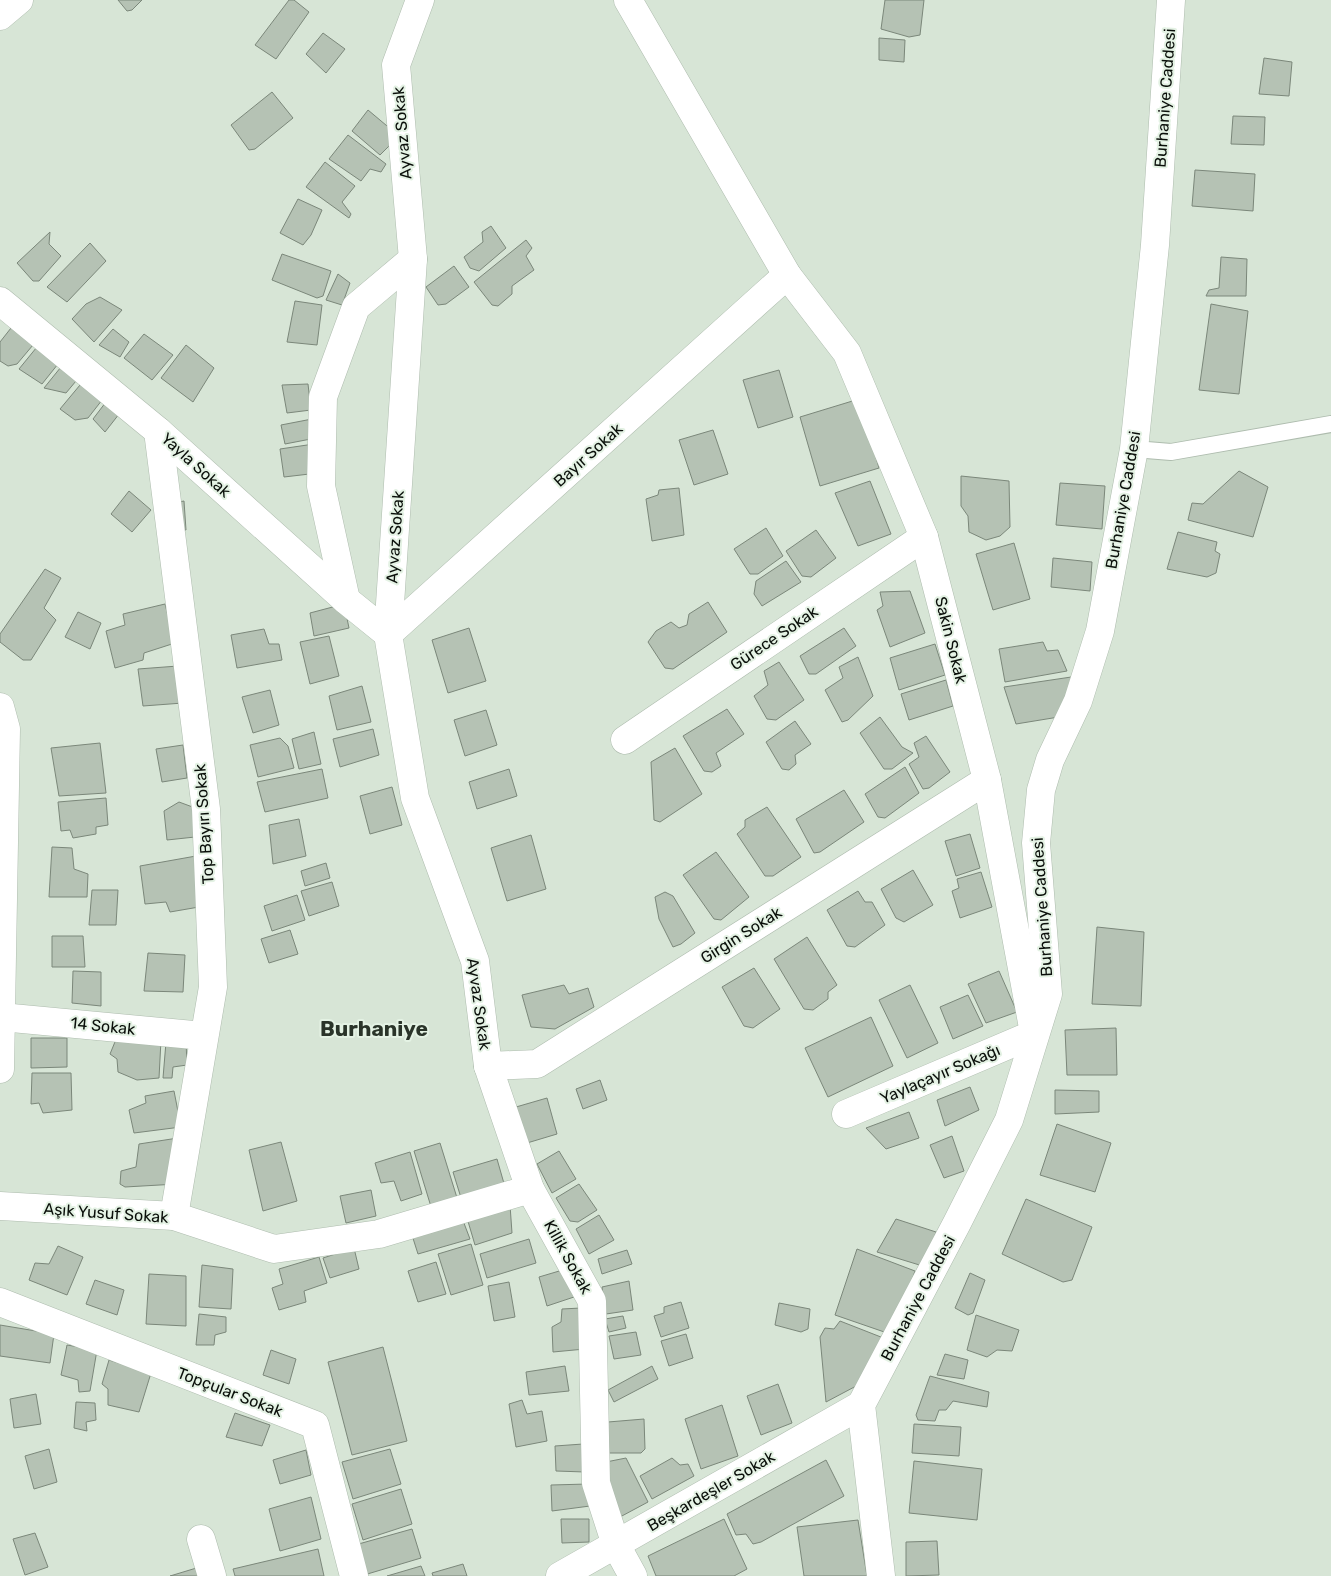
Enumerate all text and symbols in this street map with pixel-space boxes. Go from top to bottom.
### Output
street label: Burhaniye Caddesi [1151,28,1179,168]
street label: Ayvaz Sokak [388,85,416,180]
street label: Bayır Sokak [550,419,627,491]
street label: Yayla Sokak [157,429,235,502]
street label: Burhaniye Caddesi [1102,430,1144,570]
street label: Ayvaz Sokak [382,489,408,584]
street label: Sakin Sokak [931,595,971,686]
street label: Gürece Sokak [727,601,822,674]
street label: Top Bayırı Sokak [190,762,218,885]
street label: Burhaniye Caddesi [1028,837,1056,977]
street label: Girgin Sokak [697,902,786,967]
street label: Ayvaz Sokak [463,957,495,1052]
street label: 14 Sokak [70,1013,137,1039]
district label: Burhaniye [320,1016,428,1041]
street label: Yaylaçayır Sokağı [877,1040,1003,1108]
street label: Aşık Yusuf Sokak [43,1199,170,1227]
street label: Killik Sokak [540,1217,596,1298]
street label: Burhaniye Caddesi [877,1232,959,1364]
street label: Topçular Sokak [175,1363,286,1421]
street label: Beşkardeşler Sokak [644,1446,779,1535]

